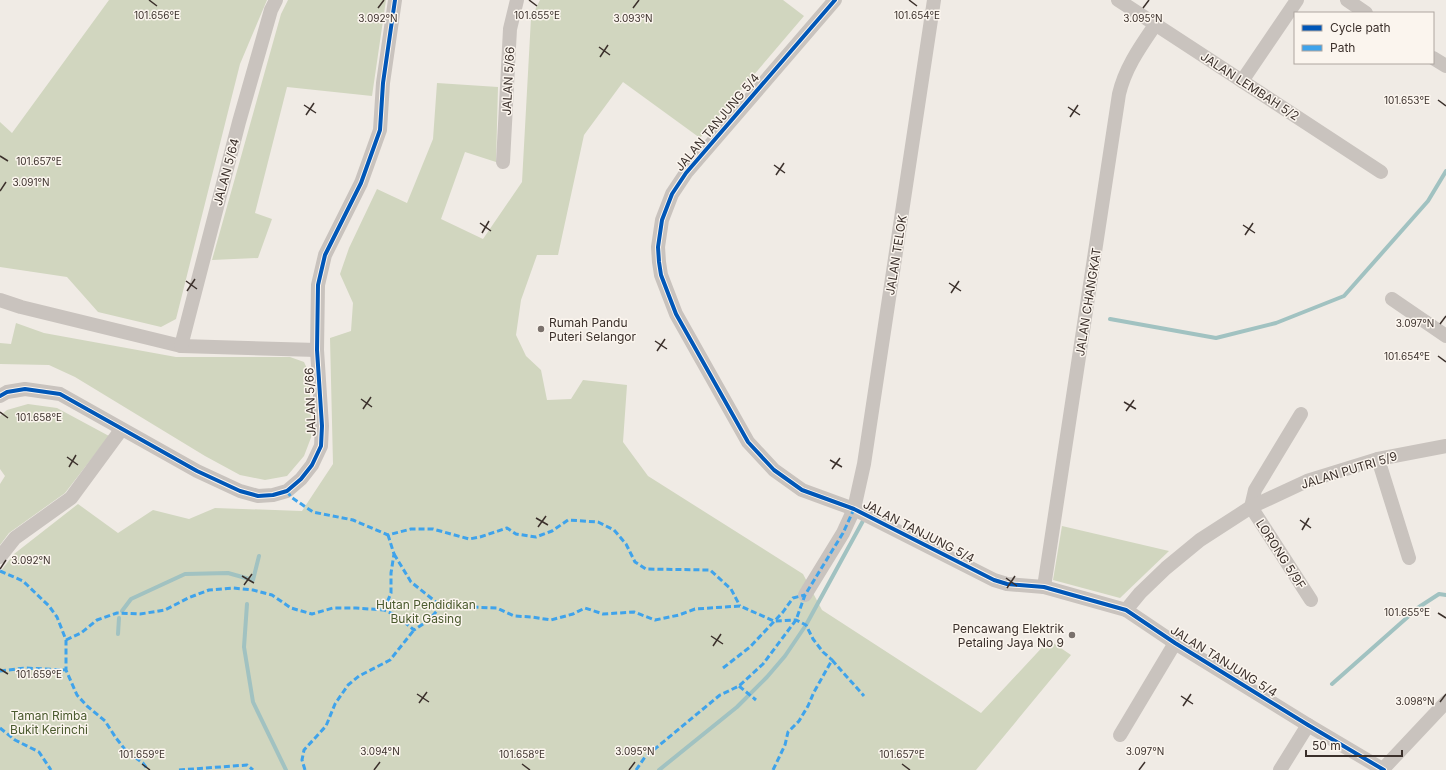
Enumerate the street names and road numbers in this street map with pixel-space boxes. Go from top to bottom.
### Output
street label: JALAN 5/66 [499,46,517,116]
street label: JALAN LEMBAH 5/2 [1198,49,1302,123]
street label: JALAN TANJUNG 5/4 [672,70,762,174]
street label: JALAN 5/64 [210,136,242,207]
street label: JALAN TELOK [882,214,910,296]
street label: JALAN CHANGKAT [1072,247,1104,357]
street label: JALAN 5/66 [301,367,319,437]
street label: JALAN PUTRI 5/9 [1299,448,1399,492]
street label: JALAN TANJUNG 5/4 [861,496,977,566]
street label: LORONG 5/9F [1253,516,1309,592]
street label: JALAN TANJUNG 5/4 [1168,622,1280,700]

